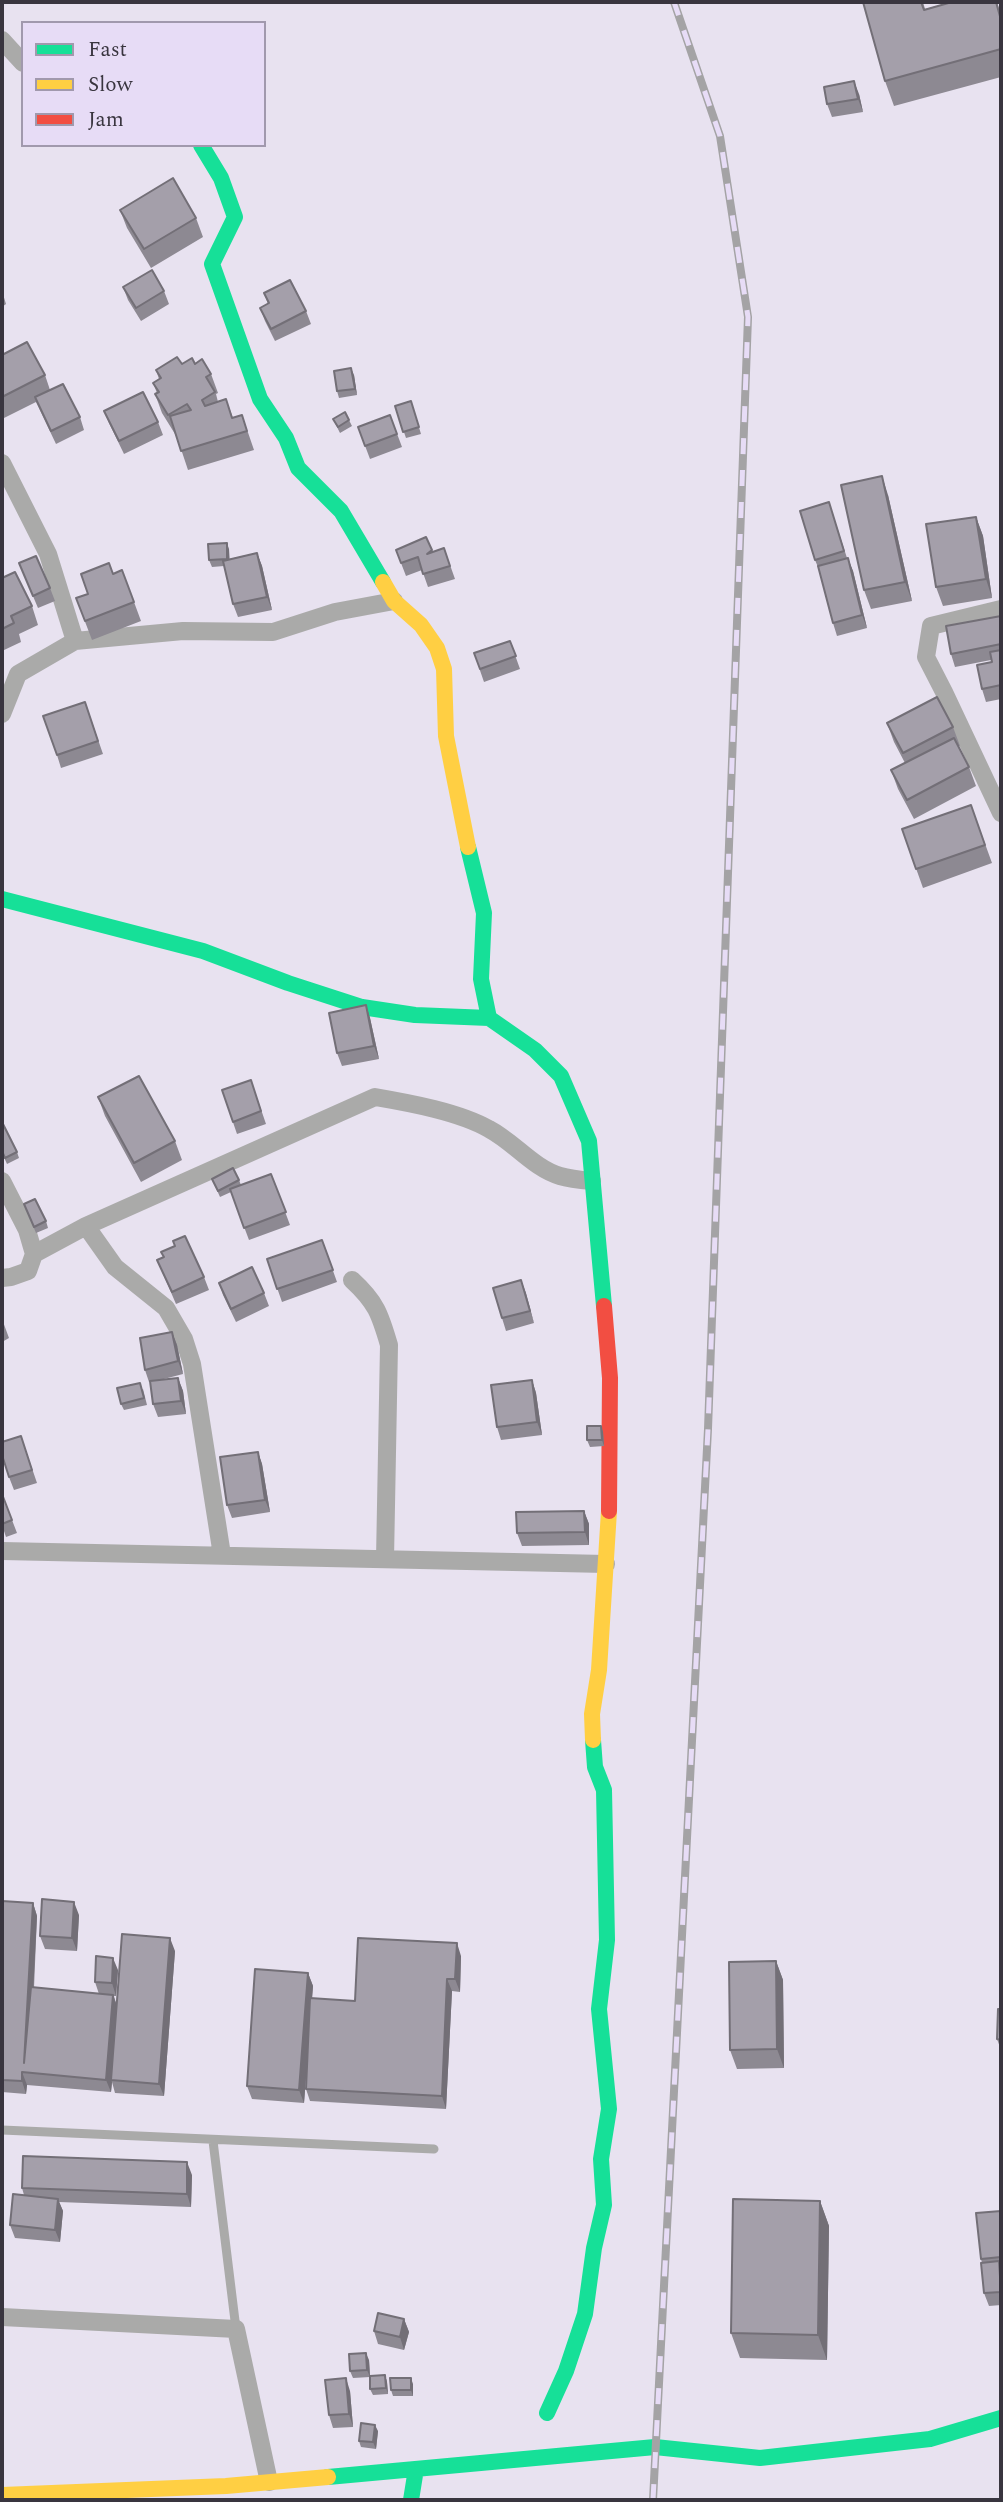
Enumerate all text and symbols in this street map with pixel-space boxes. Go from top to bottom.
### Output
legend [21,21,266,147]
text: Fast [88,34,127,66]
text: Slow [88,69,132,101]
text: Jam [88,104,124,136]

